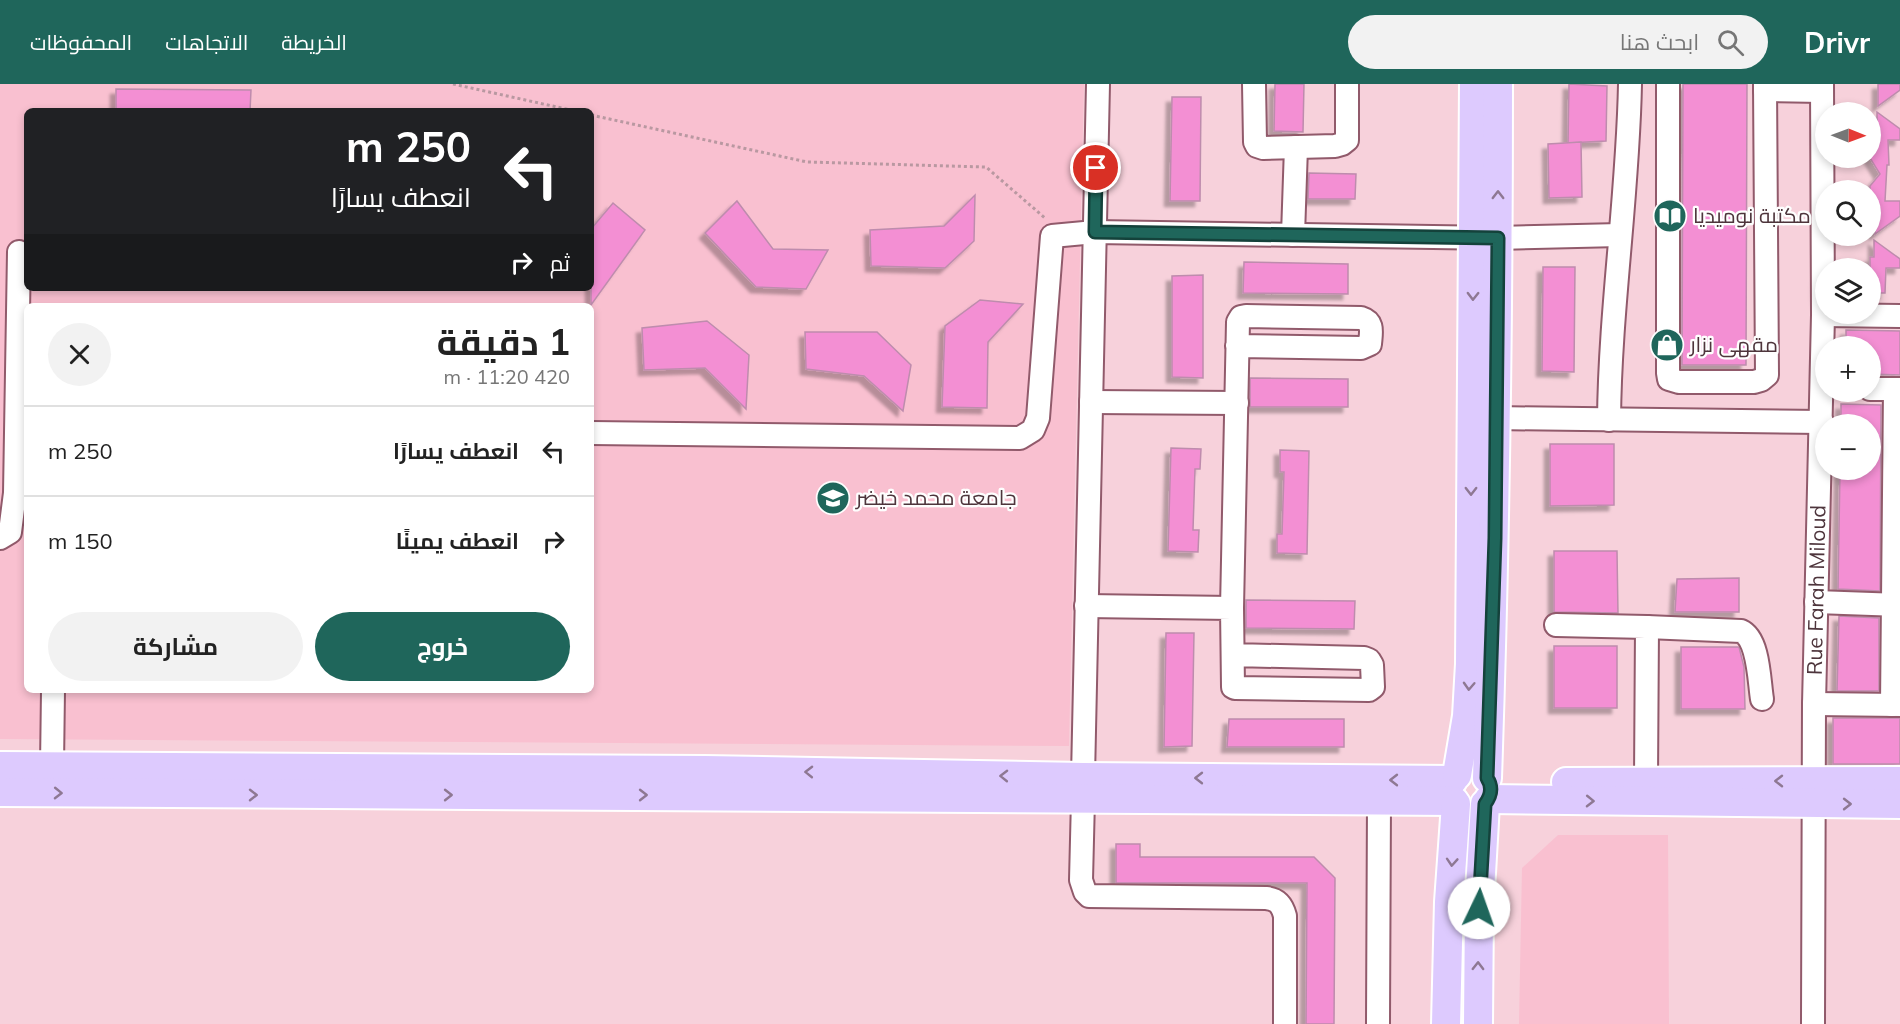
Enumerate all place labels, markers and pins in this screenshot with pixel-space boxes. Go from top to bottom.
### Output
pin [1070,142,1121,193]
library icon: مكتبة نوميديا [1652,198,1688,234]
place label: مكتبة نوميديا [1693,202,1811,228]
shop icon: مقهى نزار [1649,327,1685,363]
place label: مقهى نزار [1689,331,1778,358]
school or university icon: جامعة محمد خيضر [815,480,851,516]
place label: جامعة محمد خيضر [855,484,1017,510]

